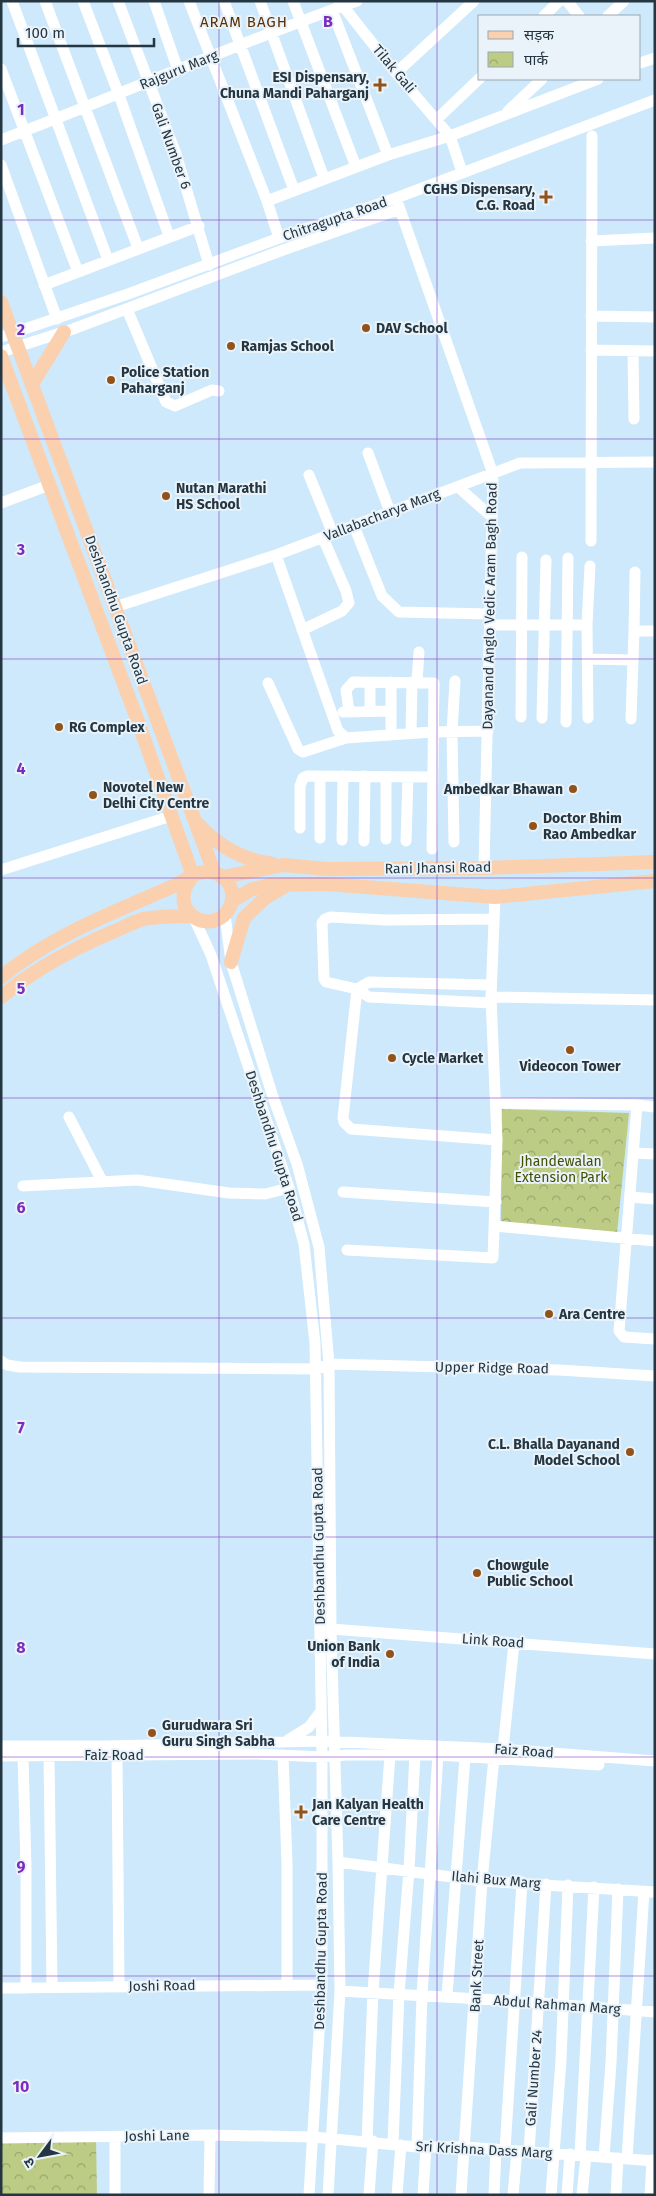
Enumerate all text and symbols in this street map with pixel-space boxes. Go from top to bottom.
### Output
text: B [323,12,333,31]
district label: ARAM BAGH [200,13,288,31]
scale bar [18,15,154,47]
legend [478,15,641,80]
text: 100 m [25,24,65,42]
text: सड़क [524,26,554,44]
street label: Tilak Gali [369,41,419,97]
street label: Rajguru Marg [137,46,221,93]
text: पार्क [524,51,548,69]
place label: ESI Dispensary, Chuna Mandi Paharganj [220,69,369,102]
marker: ESI Dispensary, Chuna Mandi Paharganj [373,78,387,92]
text: 1 [17,100,25,119]
street label: Gali Number 6 [148,101,194,191]
place label: CGHS Dispensary, C.G. Road [424,181,535,214]
marker: CGHS Dispensary, C.G. Road [539,190,553,204]
street label: Chitragupta Road [280,193,390,245]
text: 2 [17,320,25,339]
place label: DAV School [376,320,448,337]
marker: DAV School [360,322,372,334]
place label: Ramjas School [241,338,335,355]
marker: Ramjas School [225,340,237,352]
place label: Police Station Paharganj [121,364,209,397]
marker: Police Station Paharganj [105,374,117,386]
place label: Nutan Marathi HS School [176,480,267,513]
street label: Dayanand Anglo Vedic Aram Bagh Road [479,482,501,730]
street label: Vallabacharya Marg [321,485,443,545]
marker: Nutan Marathi HS School [160,490,172,502]
street label: Deshbandhu Gupta Road [81,533,151,687]
text: 3 [16,540,25,559]
place label: RG Complex [69,719,146,736]
marker: RG Complex [53,721,65,733]
text: 4 [16,759,26,778]
place label: Novotel New Delhi City Centre [103,779,209,812]
place label: Ambedkar Bhawan [443,781,563,798]
marker: Ambedkar Bhawan [567,783,579,795]
marker: Novotel New Delhi City Centre [87,789,99,801]
place label: Doctor Bhim Rao Ambedkar [543,810,636,843]
marker: Doctor Bhim Rao Ambedkar [527,820,539,832]
street label: Rani Jhansi Road [385,859,491,877]
text: 5 [17,979,26,998]
marker: Videocon Tower [564,1044,576,1056]
place label: Cycle Market [402,1050,484,1067]
marker: Cycle Market [386,1052,398,1064]
place label: Videocon Tower [518,1058,621,1075]
street label: Deshbandhu Gupta Road [242,1068,306,1224]
park label: Jhandewalan Extension Park [514,1153,608,1186]
text: 6 [16,1198,26,1217]
place label: Ara Centre [558,1306,626,1323]
marker: Ara Centre [543,1308,555,1320]
street label: Upper Ridge Road [435,1359,549,1377]
text: 7 [17,1418,25,1437]
place label: C.L. Bhalla Dayanand Model School [488,1436,621,1469]
marker: C.L. Bhalla Dayanand Model School [624,1446,636,1458]
street label: Deshbandhu Gupta Road [309,1467,329,1625]
place label: Chowgule Public School [487,1557,574,1590]
marker: Chowgule Public School [471,1567,483,1579]
street label: Link Road [461,1630,525,1652]
text: 8 [16,1638,26,1657]
place label: Union Bank of India [307,1638,380,1671]
marker: Union Bank of India [384,1648,396,1660]
place label: Gurudwara Sri Guru Singh Sabha [162,1717,275,1750]
marker: Gurudwara Sri Guru Singh Sabha [146,1727,158,1739]
street label: Faiz Road [494,1740,554,1762]
street label: Faiz Road [84,1747,144,1764]
place label: Jan Kalyan Health Care Centre [311,1796,424,1829]
marker: Jan Kalyan Health Care Centre [294,1805,308,1819]
text: 9 [17,1857,26,1876]
street label: Ilahi Bux Marg [451,1868,542,1892]
street label: Deshbandhu Gupta Road [311,1872,331,2030]
street label: Bank Street [467,1938,487,2013]
street label: Joshi Road [128,1977,196,1995]
street label: Abdul Rahman Marg [493,1992,622,2018]
street label: Gali Number 24 [522,2029,546,2127]
text: 10 [13,2077,29,2096]
street label: Joshi Lane [124,2127,190,2145]
north arrow [15,2131,65,2181]
street label: Sri Krishna Dass Marg [415,2138,553,2162]
text: उ [20,2154,39,2171]

